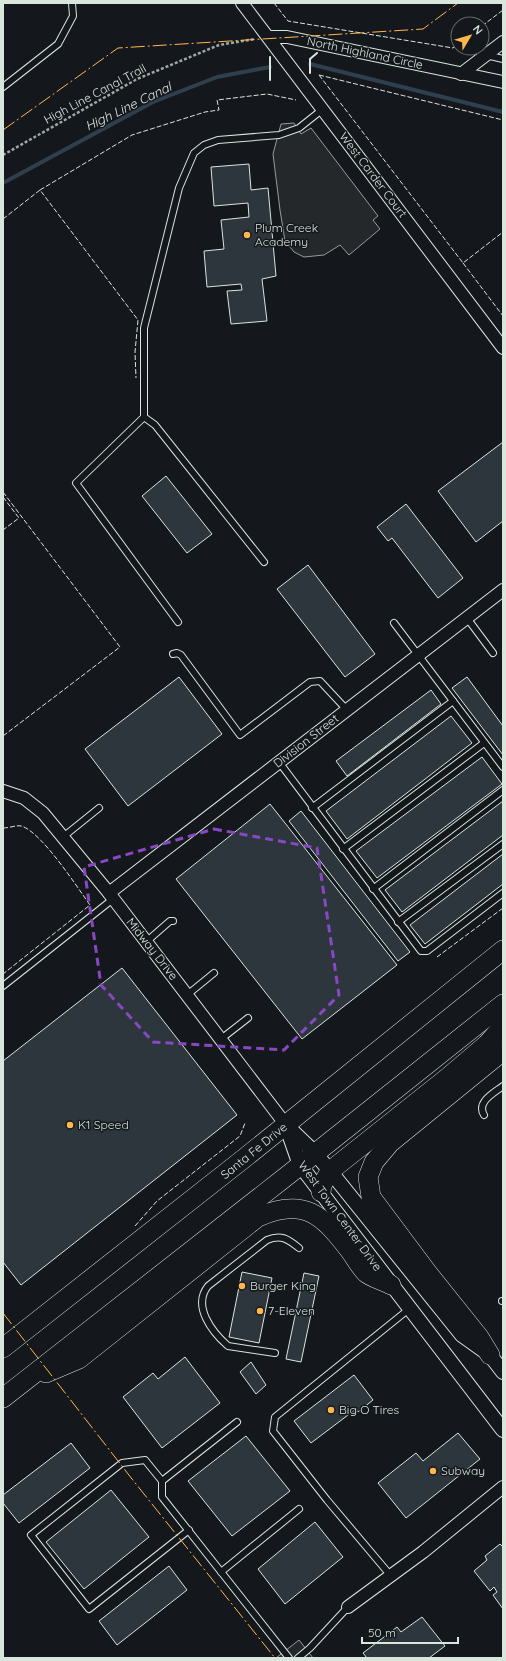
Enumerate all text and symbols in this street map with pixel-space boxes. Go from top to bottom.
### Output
north arrow [450,16,490,56]
text: N [470,22,486,37]
street label: North Highland Circle [306,33,425,72]
street label: High Line Canal Trail [41,61,149,127]
water label: High Line Canal [82,78,174,134]
street label: West Carder Court [336,129,410,220]
place label: Plum Creek Academy [255,220,318,249]
marker: Plum Creek Academy [242,230,252,240]
street label: Division Street [270,711,341,771]
street label: Midway Drive [123,914,182,983]
place label: K1 Speed [78,1117,129,1132]
street label: Santa Fe Drive [217,1119,290,1182]
marker: K1 Speed [65,1120,75,1130]
street label: West Town Center Drive [295,1158,386,1274]
place label: Burger King [250,1278,316,1293]
marker: Burger King [237,1281,247,1291]
place label: 7-Eleven [268,1303,315,1318]
marker: 7-Eleven [255,1306,265,1316]
place label: Big O Tires [339,1402,400,1417]
marker: Big O Tires [326,1405,336,1415]
place label: Subway [441,1463,485,1478]
marker: Subway [428,1466,438,1476]
scale bar [362,1619,458,1645]
text: 50 m [368,1625,396,1640]

